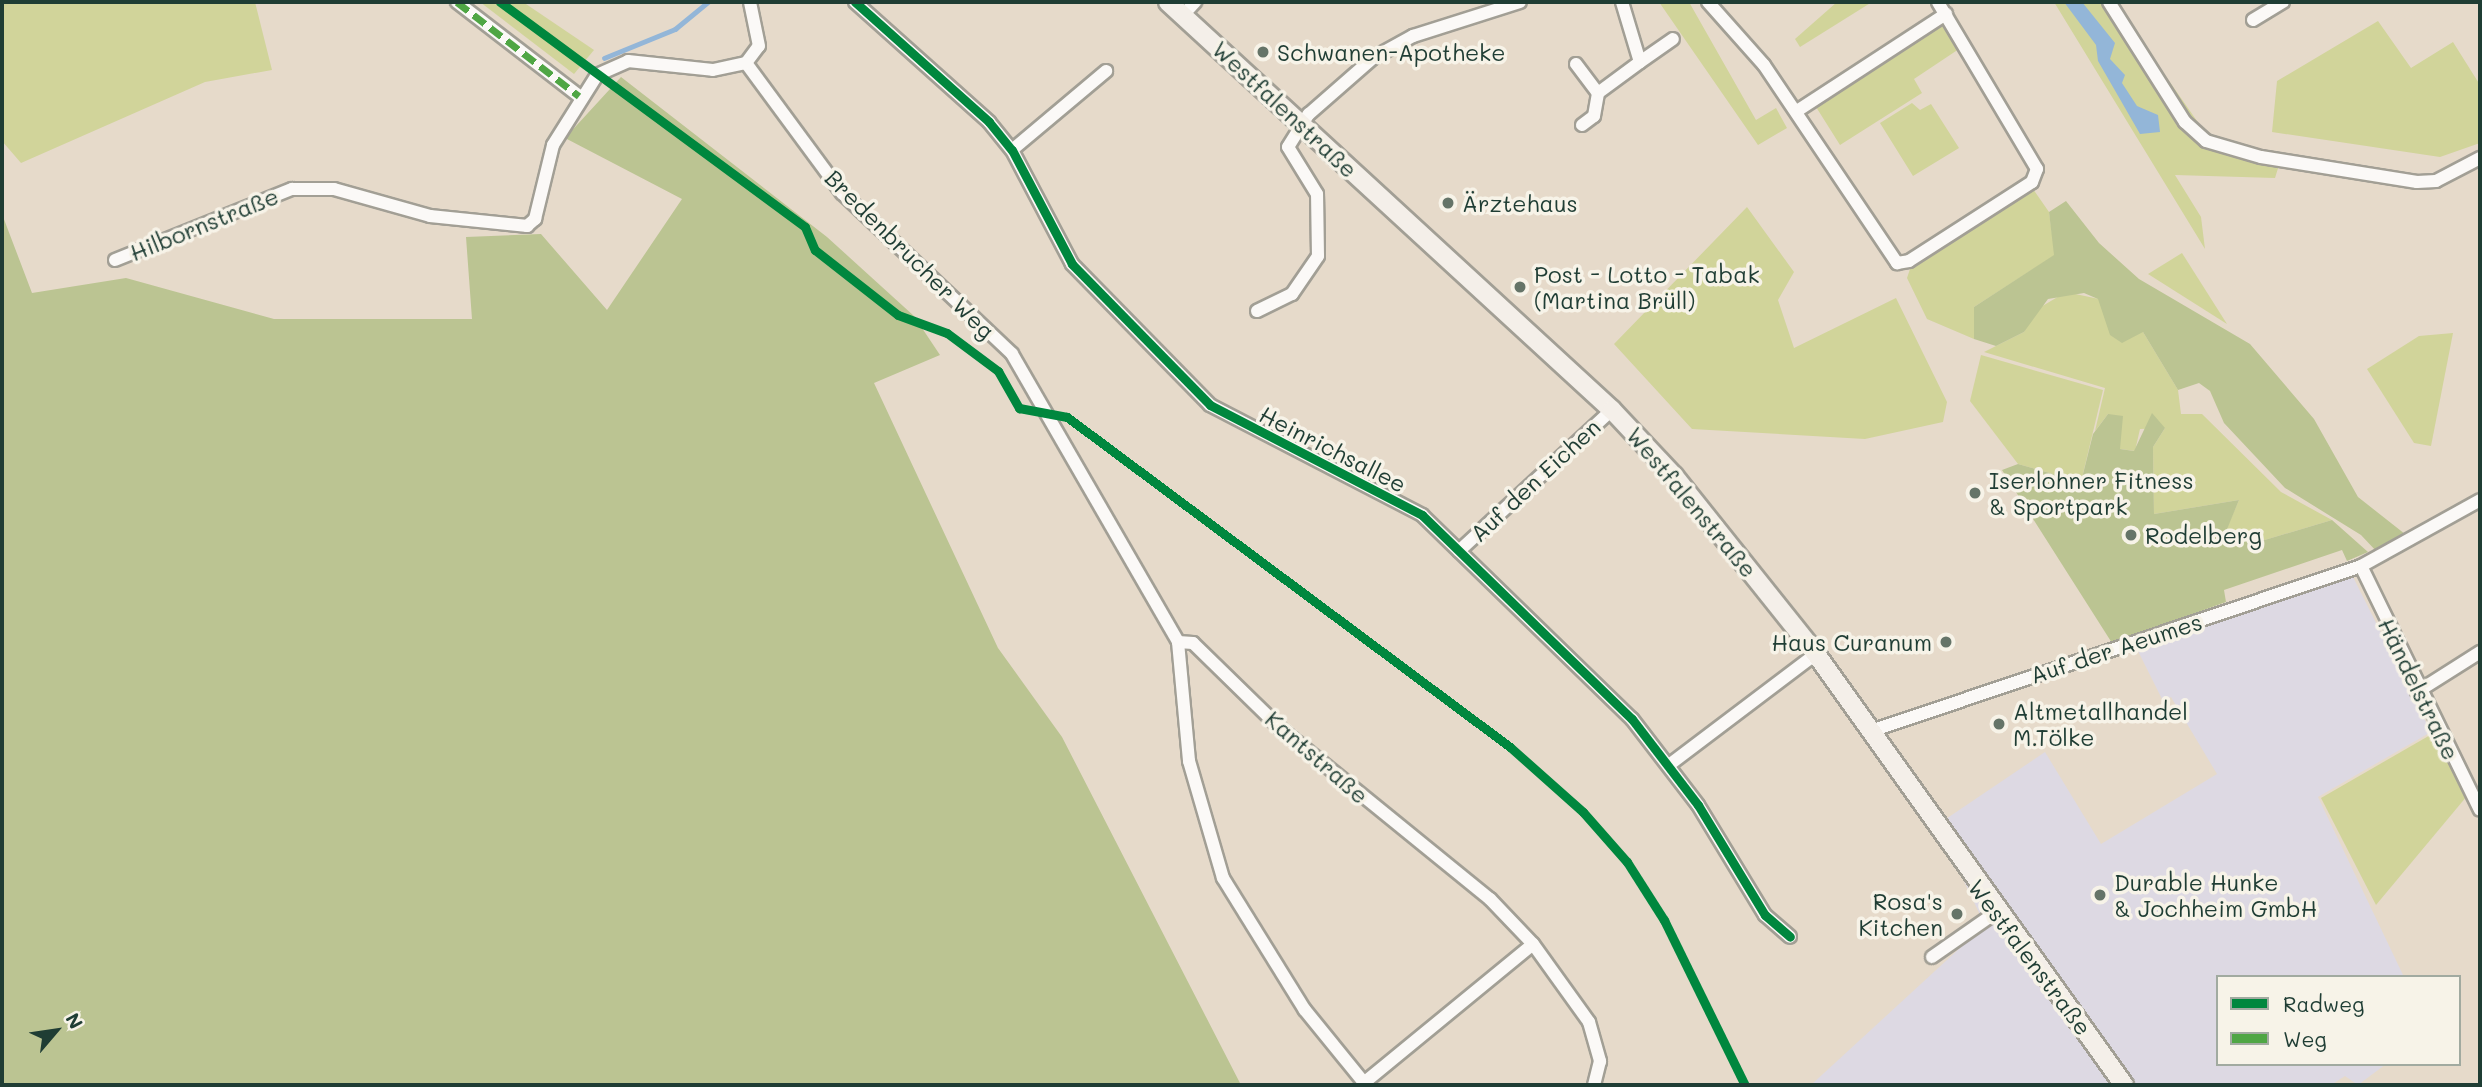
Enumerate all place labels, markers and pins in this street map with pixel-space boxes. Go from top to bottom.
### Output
place label: Schwanen-Apotheke [1277,38,1506,66]
marker: Schwanen-Apotheke [1255,44,1271,60]
place label: Ärztehaus [1462,189,1578,217]
marker: Ärztehaus [1440,195,1456,211]
place label: Post - Lotto - Tabak (Martina Brüll) [1534,260,1760,314]
marker: Post - Lotto - Tabak (Martina Brüll) [1512,279,1528,295]
place label: Iserlohner Fitness & Sportpark [1989,466,2194,520]
marker: Iserlohner Fitness & Sportpark [1967,485,1983,501]
place label: Rodelberg [2145,521,2262,549]
marker: Rodelberg [2123,527,2139,543]
place label: Haus Curanum [1772,628,1932,656]
marker: Haus Curanum [1938,634,1954,650]
place label: Altmetallhandel M.Tölke [2013,697,2188,751]
marker: Altmetallhandel M.Tölke [1991,716,2007,732]
place label: Durable Hunke & Jochheim GmbH [2114,868,2317,922]
place label: Rosa's Kitchen [1858,887,1943,941]
marker: Durable Hunke & Jochheim GmbH [2092,887,2108,903]
marker: Rosa's Kitchen [1949,906,1965,922]

